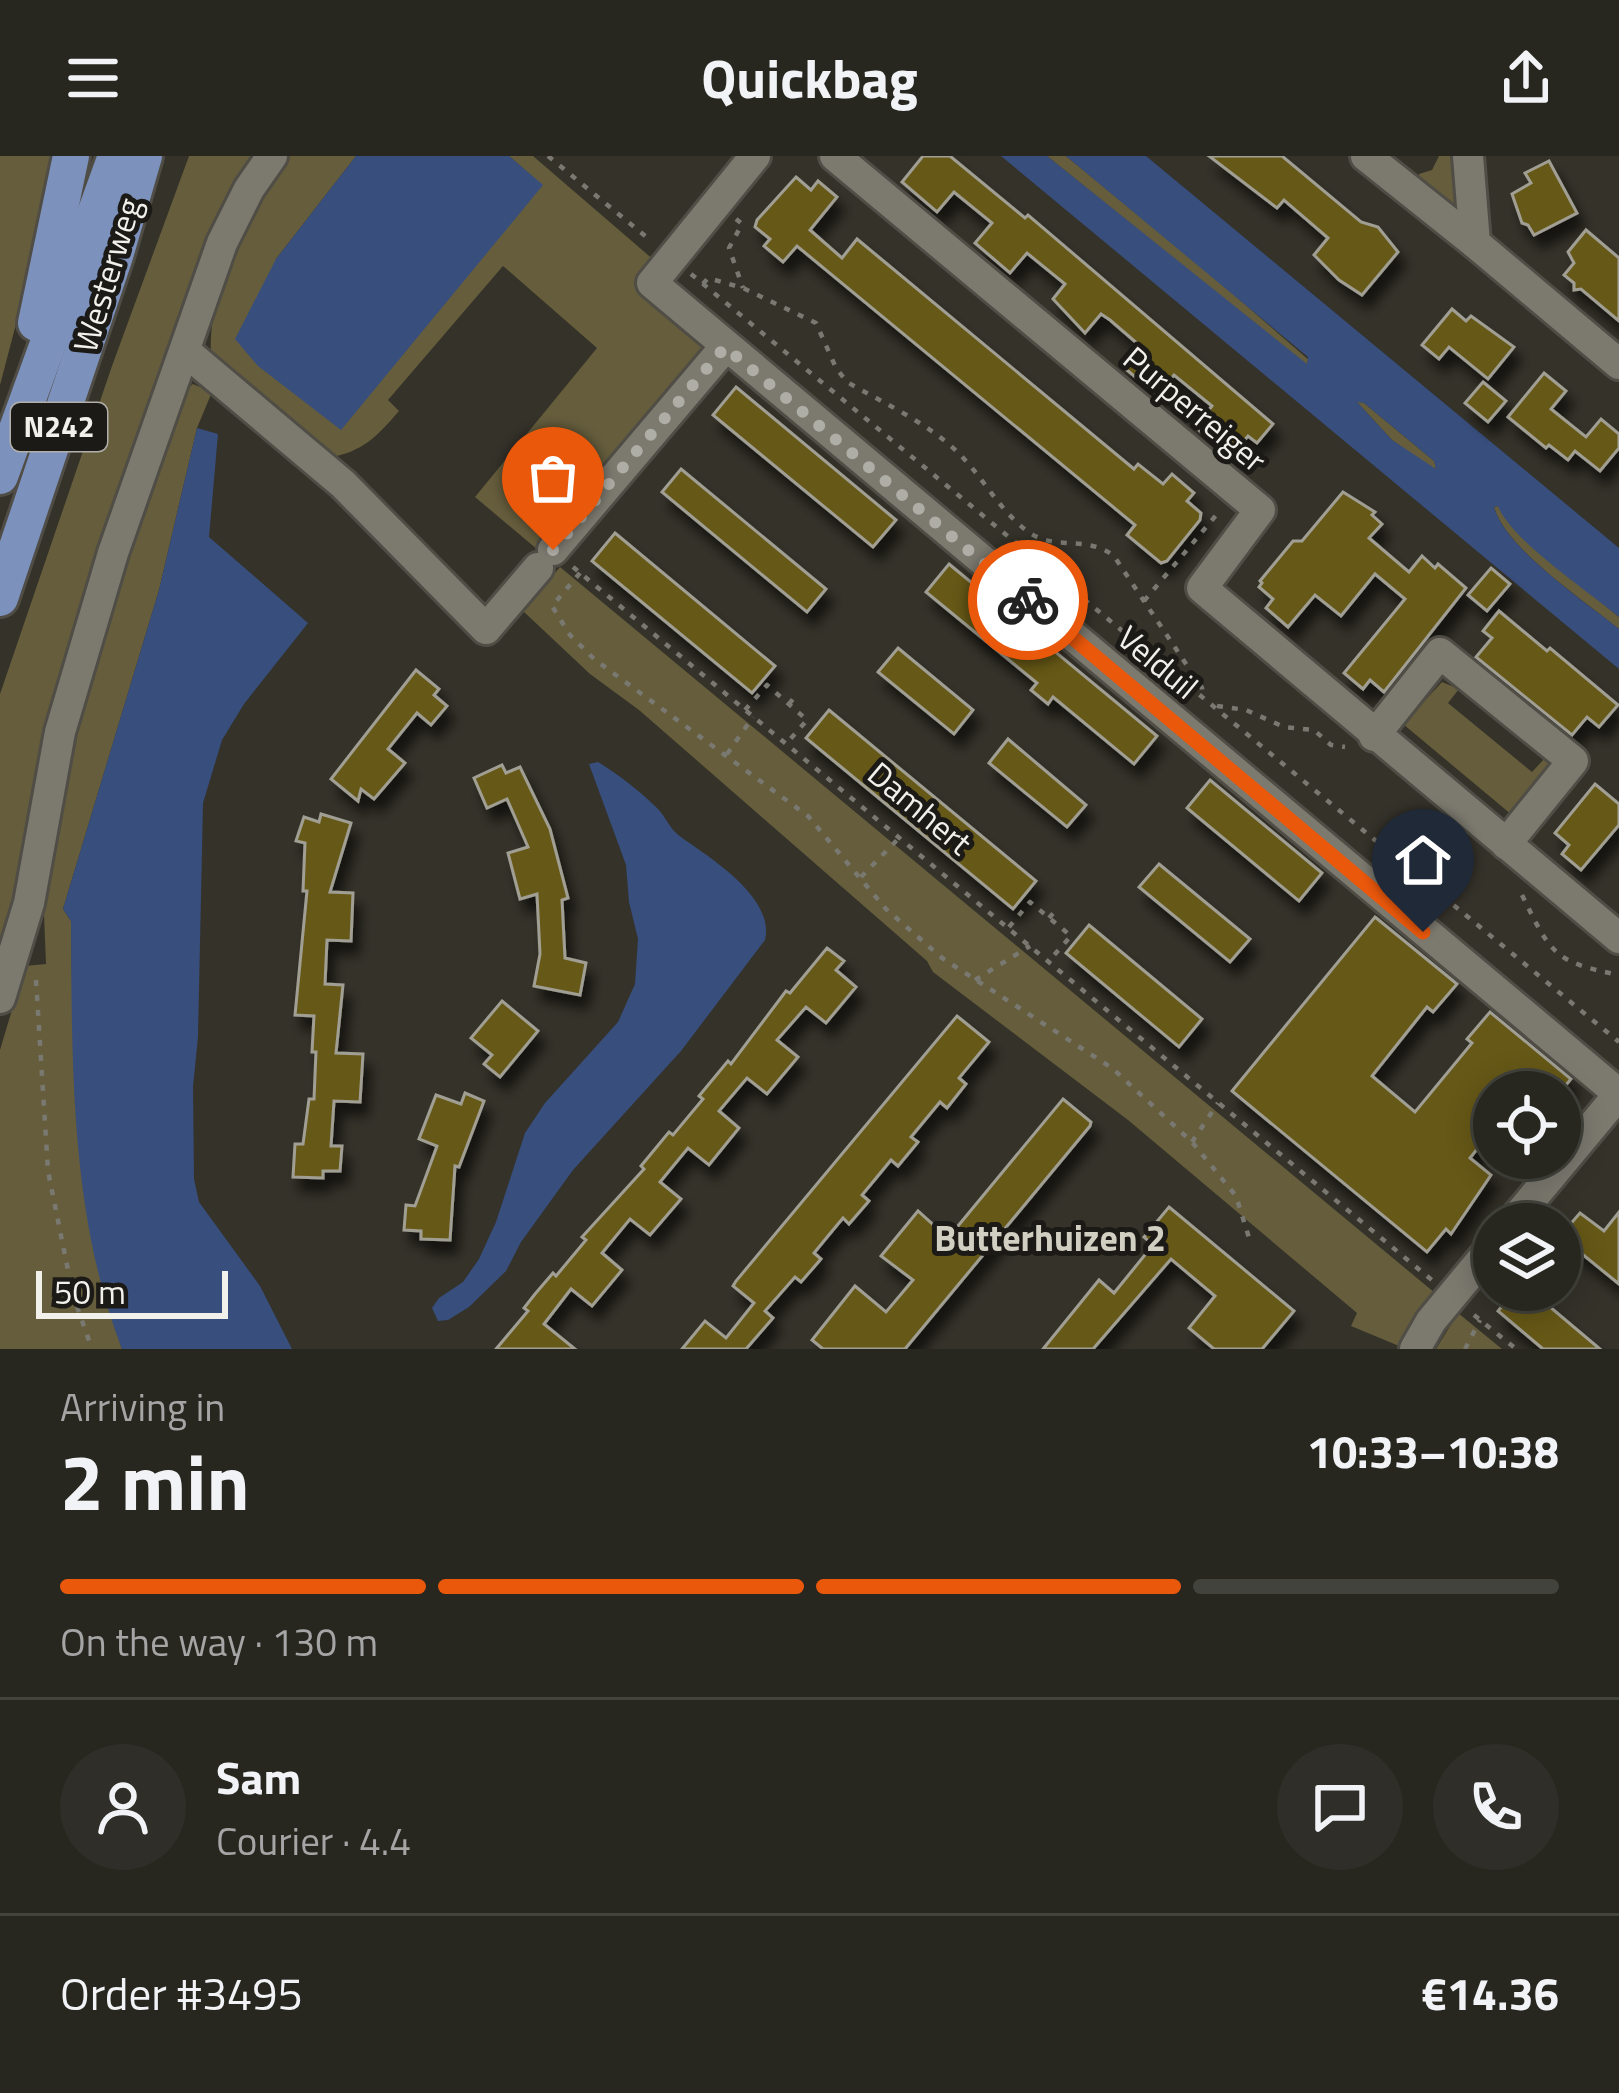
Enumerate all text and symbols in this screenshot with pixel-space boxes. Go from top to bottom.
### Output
text: Quickbag [701,37,918,119]
icon: menu [60,45,126,111]
icon: share [1493,45,1559,111]
street label: Westerweg [60,192,154,358]
street label: Purperreiger [1112,334,1278,484]
road number: N242 [11,403,107,451]
pin [502,427,604,550]
icon: bag [520,445,586,511]
courier [968,540,1088,660]
icon: bike [995,567,1061,633]
street label: Velduil [1107,613,1209,711]
street label: Damhert [857,749,983,867]
pin [1372,809,1474,932]
icon: home [1390,827,1456,893]
map controls [1473,1071,1581,1311]
button: locate [1473,1071,1581,1179]
button: layers [1473,1203,1581,1311]
district label: Butterhuizen 2 [934,1210,1166,1265]
scale bar [36,1265,228,1318]
text: 50 m [54,1267,126,1317]
text: Arriving in [60,1377,225,1436]
text: 10:33–10:38 [1307,1417,1559,1485]
text: 2 min [60,1422,250,1540]
text: On the way · 130 m [60,1612,378,1671]
text: Sam [216,1743,301,1811]
button: person [60,1744,186,1870]
button: chat [1277,1744,1403,1870]
button: phone [1433,1744,1559,1870]
text: Courier · 4.4 [216,1811,411,1870]
text: Order #3495 [60,1959,303,2027]
text: €14.36 [1421,1959,1559,2027]

